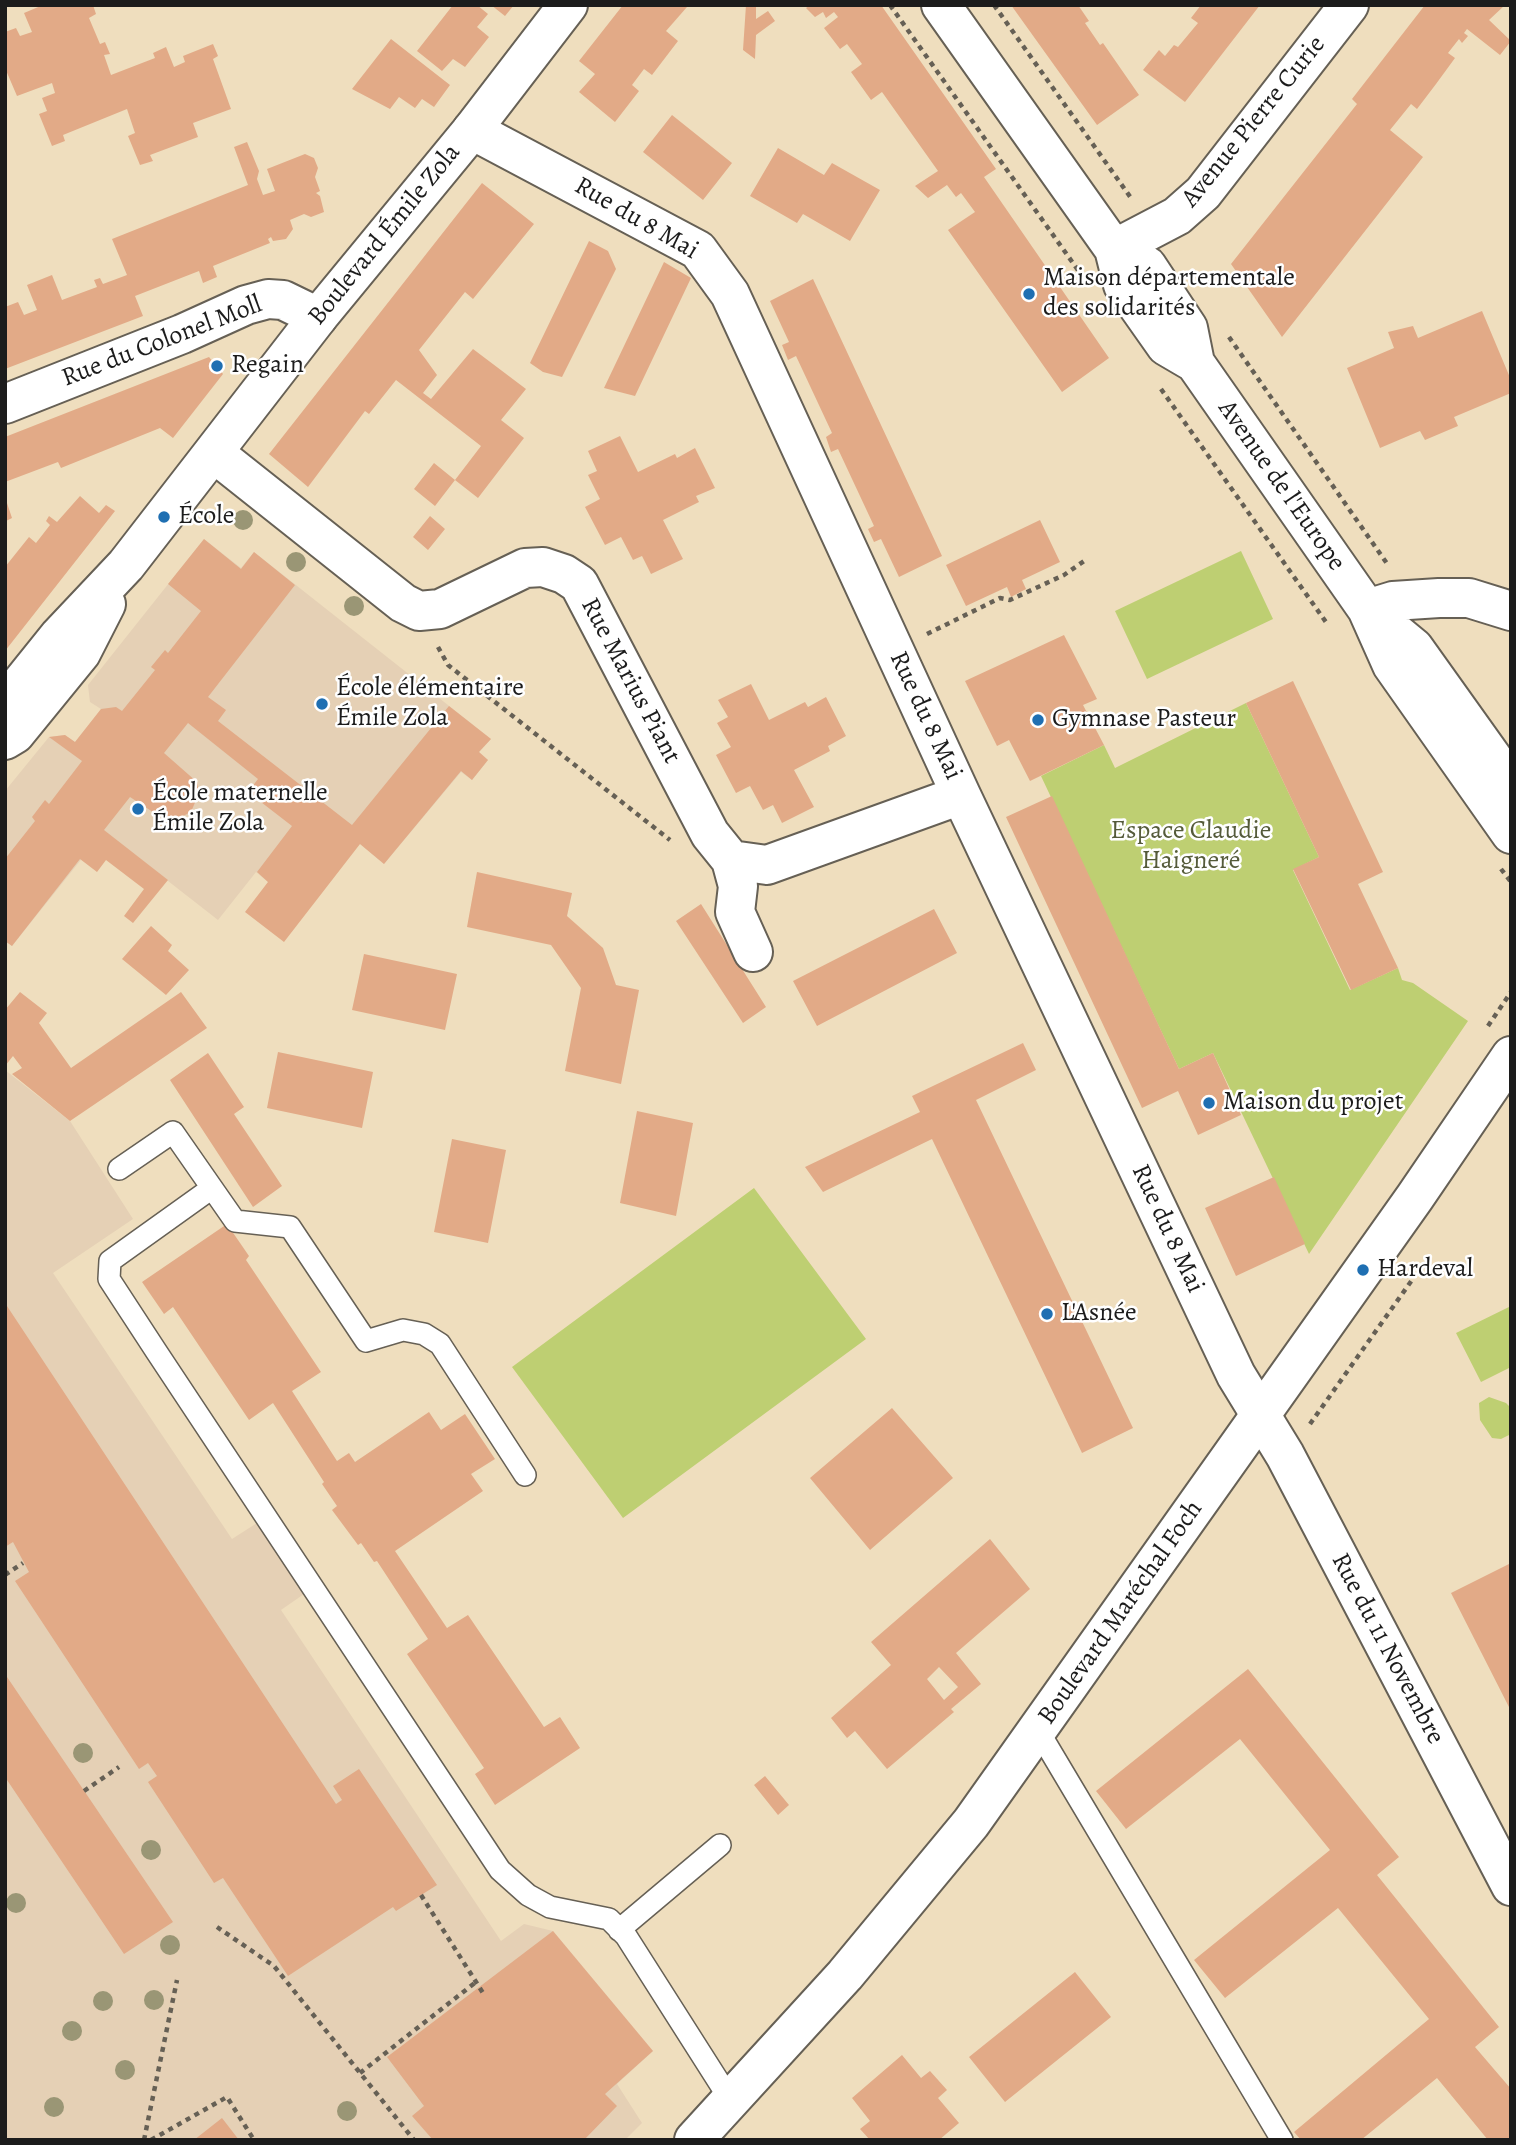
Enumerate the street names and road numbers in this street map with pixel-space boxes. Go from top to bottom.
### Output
street label: Avenue Pierre Curie [1175,30,1333,214]
street label: Boulevard Émile Zola [302,138,468,332]
street label: Rue du 8 Mai [568,171,704,267]
street label: Rue du Colonel Moll [58,290,266,394]
street label: Avenue de l'Europe [1211,395,1351,577]
street label: Rue Marius Piant [573,593,687,769]
street label: Rue du 8 Mai [882,647,968,785]
street label: Rue du 8 Mai [1124,1160,1210,1298]
street label: Boulevard Maréchal Foch [1032,1495,1210,1731]
street label: Rue du 11 Novembre [1324,1548,1450,1750]

